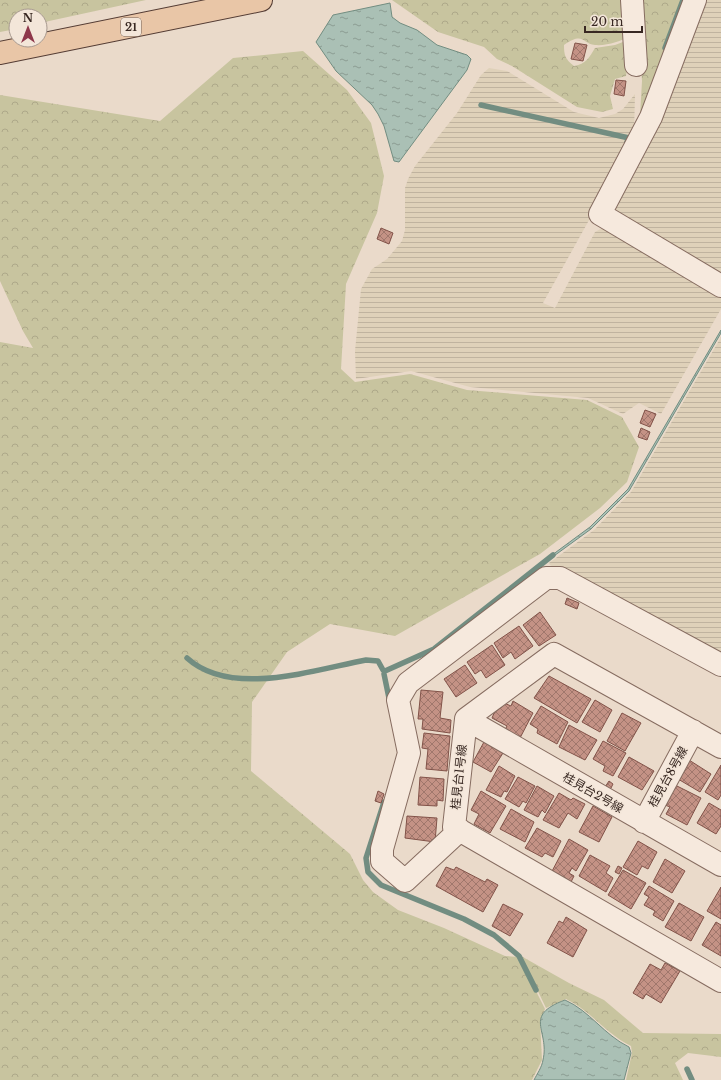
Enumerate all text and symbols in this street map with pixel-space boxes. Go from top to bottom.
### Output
north arrow [8,8,48,48]
scale bar [585,8,642,34]
text: N [23,11,34,25]
text: 20 m [591,14,623,29]
road number: 21 [121,18,141,36]
street label: 桂見台1号線 [448,744,469,810]
street label: 桂見台8号線 [645,744,690,810]
street label: 桂見台2号線 [560,769,626,816]

